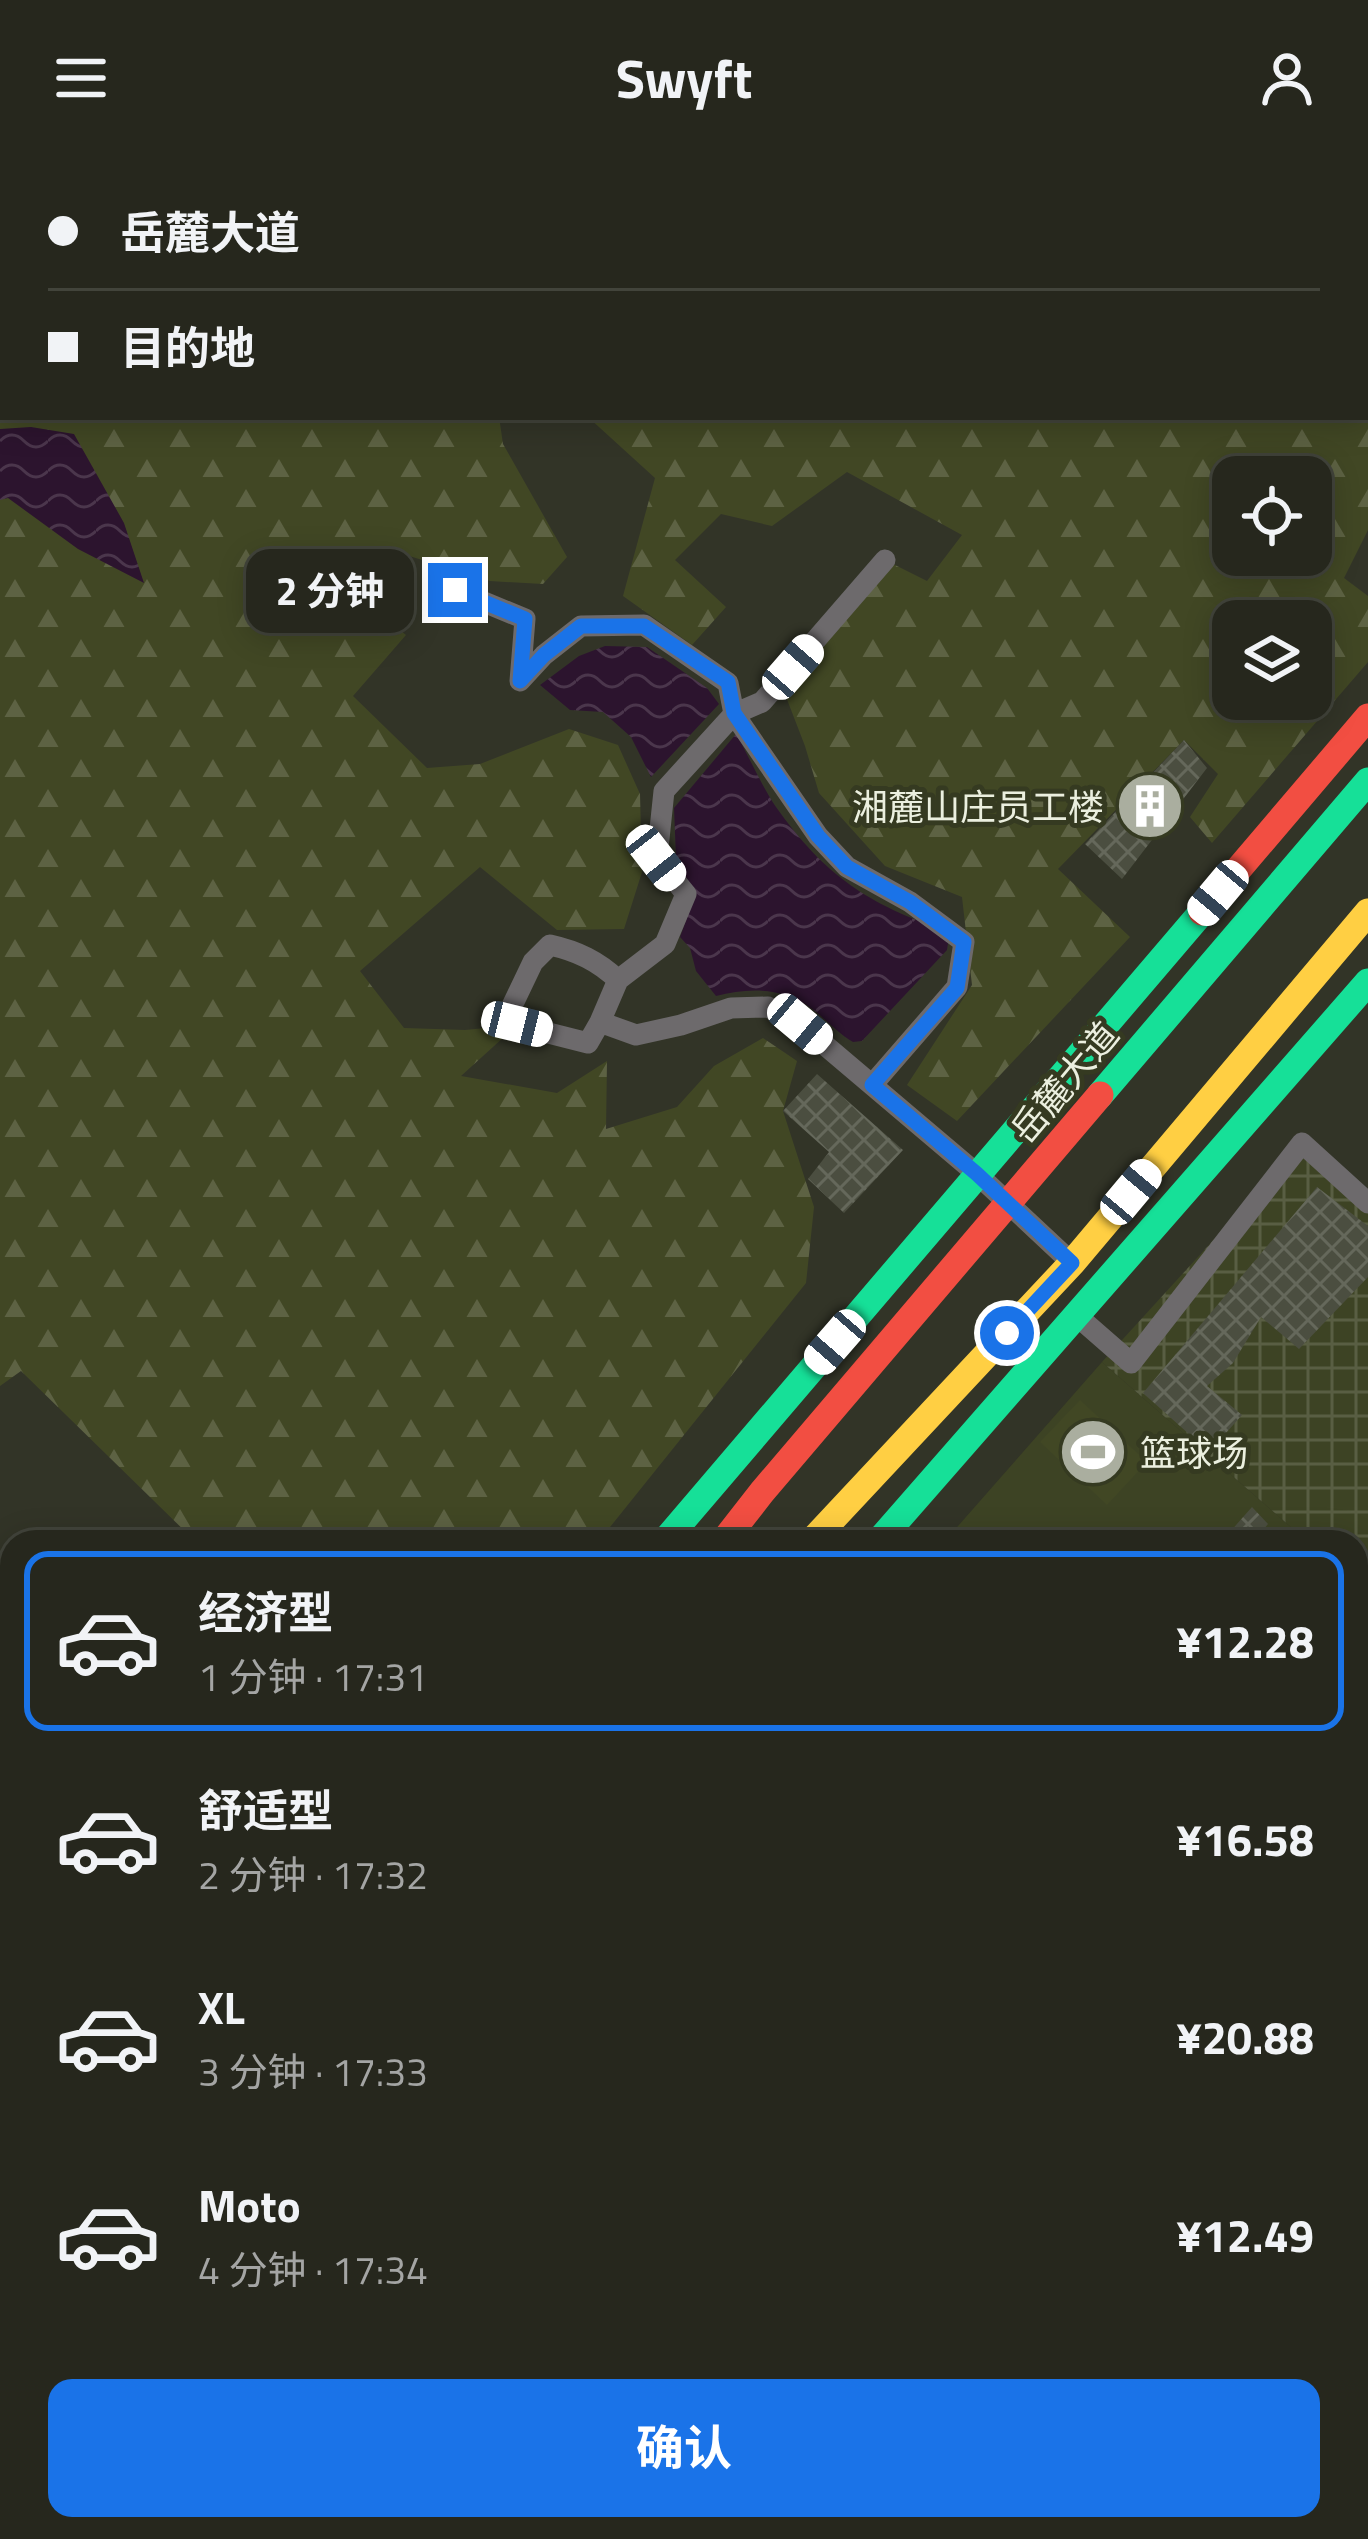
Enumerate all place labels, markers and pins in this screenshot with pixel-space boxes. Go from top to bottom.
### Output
building icon: 湘麓山庄员工楼 [1115,771,1185,841]
place label: 湘麓山庄员工楼 [852,779,1104,834]
sports icon: 篮球场 [1058,1417,1128,1487]
place label: 篮球场 [1140,1425,1248,1480]

